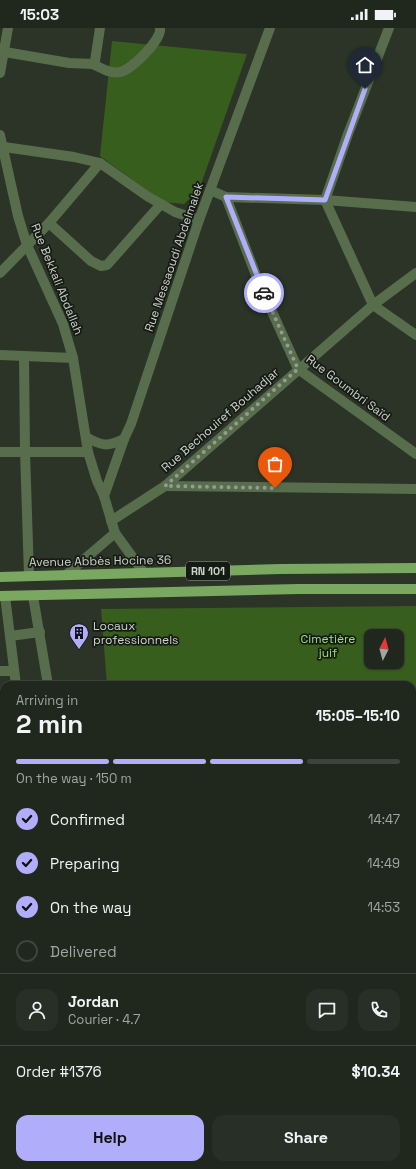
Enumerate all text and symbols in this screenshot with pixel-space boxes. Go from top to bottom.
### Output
text: 15:03 [20,5,59,24]
pin [348,48,382,89]
icon: home [354,54,376,76]
street label: Rue Messaoudi Abdelmalek [141,180,207,334]
street label: Rue Bekkali Abdallah [27,221,87,337]
courier [244,273,284,313]
icon: car [253,282,275,304]
street label: Rue Goumbri Saïd [303,351,393,425]
street label: Rue Bechouiref Bouhadjar [158,364,283,476]
pin [258,447,292,488]
icon: bag [264,453,286,475]
street label: Avenue Abbès Hocine 36 [29,552,171,570]
road number: RN 101 [186,562,230,580]
place label: Locaux professionnels [93,618,178,648]
building icon: Locaux professionnels [68,622,90,650]
north arrow [364,629,404,669]
map controls [364,629,404,669]
park label: Cimetière juif [301,631,355,661]
text: Arriving in [16,692,78,709]
text: 15:05–15:10 [316,706,400,725]
text: 2 min [16,707,83,741]
text: On the way · 150 m [16,770,132,787]
icon: check [16,808,38,830]
text: Confirmed [50,810,125,829]
text: 14:47 [368,811,400,828]
icon: check [16,852,38,874]
text: Preparing [50,854,120,873]
text: 14:49 [367,855,400,872]
icon: check [16,896,38,918]
text: On the way [50,898,131,917]
text: 14:53 [368,899,400,916]
text: Delivered [50,942,117,961]
button: person [16,989,58,1031]
button: chat [306,989,348,1031]
button: phone [358,989,400,1031]
text: Jordan [68,992,119,1011]
text: Courier · 4.7 [68,1011,140,1028]
text: Order #1376 [16,1062,102,1081]
text: $10.34 [351,1062,400,1081]
button: Help [16,1115,204,1161]
button: Share [212,1115,400,1161]

